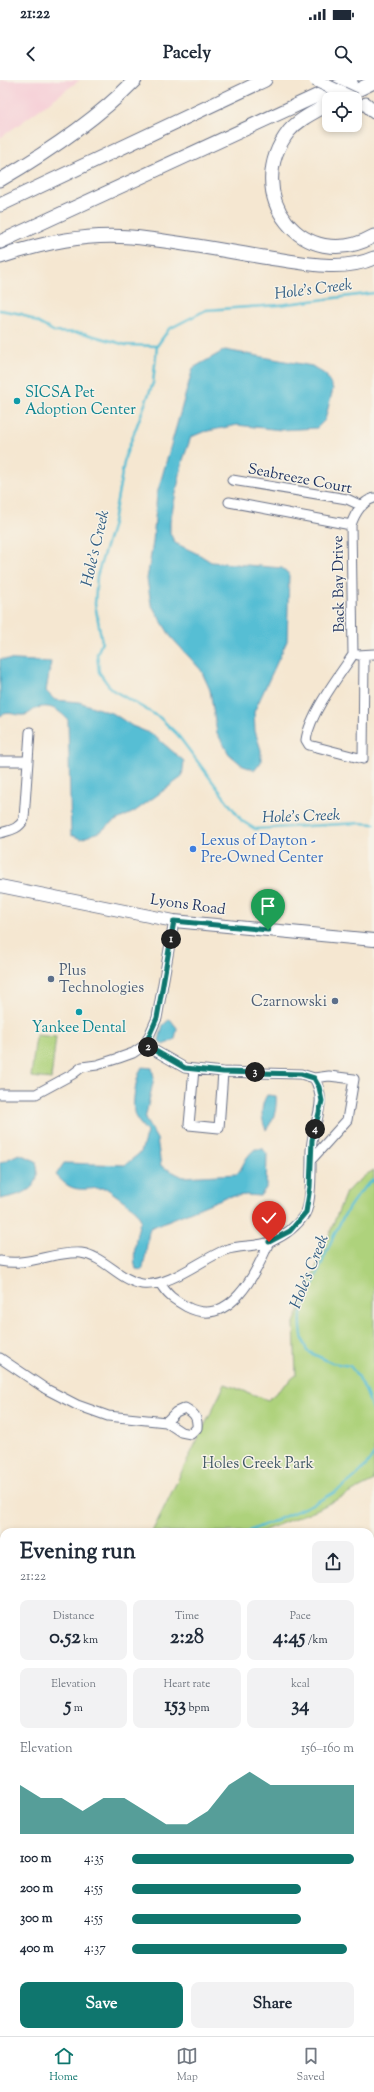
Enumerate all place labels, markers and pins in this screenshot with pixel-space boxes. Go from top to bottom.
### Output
place label: SICSA Pet Adoption Center [25,383,136,421]
marker: SICSA Pet Adoption Center [12,396,22,406]
place label: Lexus of Dayton - Pre-Owned Center [201,831,324,869]
marker: Lexus of Dayton - Pre-Owned Center [188,844,198,854]
pin [251,889,285,930]
pin: 1 [161,929,181,949]
place label: Plus Technologies [59,961,144,999]
marker: Plus Technologies [46,974,56,984]
place label: Czarnowski [251,992,327,1013]
marker: Czarnowski [330,996,340,1006]
marker: Yankee Dental [74,1007,84,1017]
place label: Yankee Dental [32,1018,126,1039]
pin: 2 [138,1037,158,1057]
pin: 3 [245,1062,265,1082]
pin: 4 [305,1119,325,1139]
pin [252,1201,286,1242]

